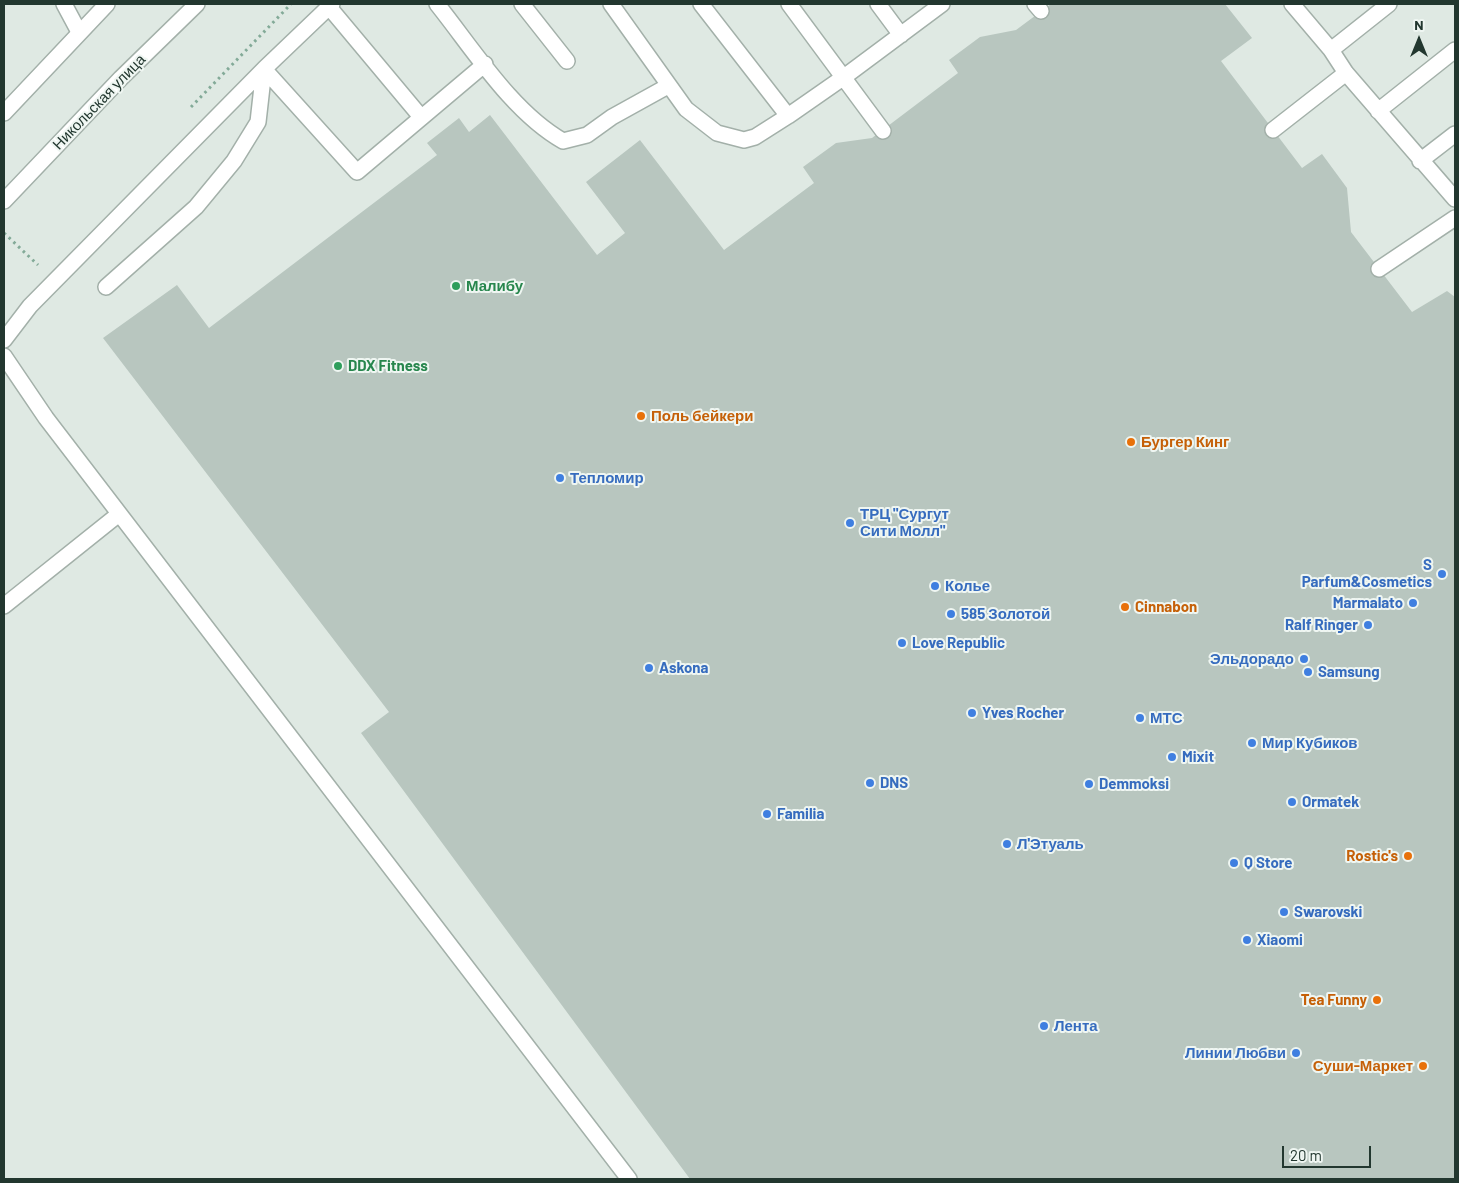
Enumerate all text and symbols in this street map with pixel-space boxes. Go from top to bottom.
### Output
north arrow [1394,15,1444,65]
text: N [1414,16,1424,33]
street label: Никольская улица [49,51,149,153]
place label: Малибу [466,277,523,295]
marker: Малибу [450,280,462,292]
place label: DDX Fitness [348,357,428,375]
marker: DDX Fitness [332,360,344,372]
place label: Поль бейкери [651,407,753,425]
marker: Поль бейкери [635,410,647,422]
place label: Бургер Кинг [1141,433,1229,451]
marker: Бургер Кинг [1125,436,1137,448]
place label: Тепломир [570,469,644,487]
marker: Тепломир [554,472,566,484]
place label: ТРЦ "Сургут Сити Молл" [860,505,949,540]
marker: ТРЦ "Сургут Сити Молл" [844,517,856,529]
place label: S Parfum&Cosmetics [1302,556,1432,591]
marker: S Parfum&Cosmetics [1436,568,1448,580]
place label: Колье [945,577,990,595]
marker: Колье [929,580,941,592]
place label: Marmalato [1333,594,1403,612]
marker: Marmalato [1407,597,1419,609]
place label: Cinnabon [1135,598,1197,616]
marker: Cinnabon [1119,601,1131,613]
place label: 585 Золотой [961,605,1050,623]
marker: 585 Золотой [945,608,957,620]
place label: Ralf Ringer [1285,616,1358,634]
marker: Ralf Ringer [1362,619,1374,631]
place label: Love Republic [912,634,1005,652]
marker: Love Republic [896,637,908,649]
place label: Эльдорадо [1210,650,1294,668]
marker: Эльдорадо [1298,653,1310,665]
place label: Askona [659,659,708,677]
marker: Askona [643,662,655,674]
place label: Samsung [1318,663,1380,681]
marker: Samsung [1302,666,1314,678]
place label: Yves Rocher [982,704,1064,722]
marker: Yves Rocher [966,707,978,719]
place label: МТС [1150,709,1182,727]
marker: МТС [1134,712,1146,724]
place label: Мир Кубиков [1262,734,1358,752]
marker: Мир Кубиков [1246,737,1258,749]
place label: Mixit [1182,748,1214,766]
marker: Mixit [1166,751,1178,763]
place label: DNS [880,774,908,792]
place label: Demmoksi [1099,775,1169,793]
marker: DNS [864,777,876,789]
marker: Demmoksi [1083,778,1095,790]
place label: Ormatek [1302,793,1359,811]
marker: Ormatek [1286,796,1298,808]
place label: Familia [777,805,824,823]
marker: Familia [761,808,773,820]
place label: Л'Этуаль [1017,835,1084,853]
marker: Л'Этуаль [1001,838,1013,850]
place label: Rostic's [1346,847,1398,865]
marker: Rostic's [1402,850,1414,862]
place label: Q Store [1244,854,1293,872]
marker: Q Store [1228,857,1240,869]
place label: Swarovski [1294,903,1362,921]
marker: Swarovski [1278,906,1290,918]
place label: Xiaomi [1257,931,1303,949]
marker: Xiaomi [1241,934,1253,946]
place label: Tea Funny [1301,991,1367,1009]
marker: Tea Funny [1371,994,1383,1006]
place label: Лента [1054,1017,1098,1035]
marker: Лента [1038,1020,1050,1032]
place label: Линии Любви [1185,1044,1286,1062]
marker: Линии Любви [1290,1047,1302,1059]
place label: Суши-Маркет [1313,1057,1413,1075]
marker: Суши-Маркет [1417,1060,1429,1072]
scale bar [1284,1136,1373,1168]
text: 20 m [1290,1146,1322,1164]

